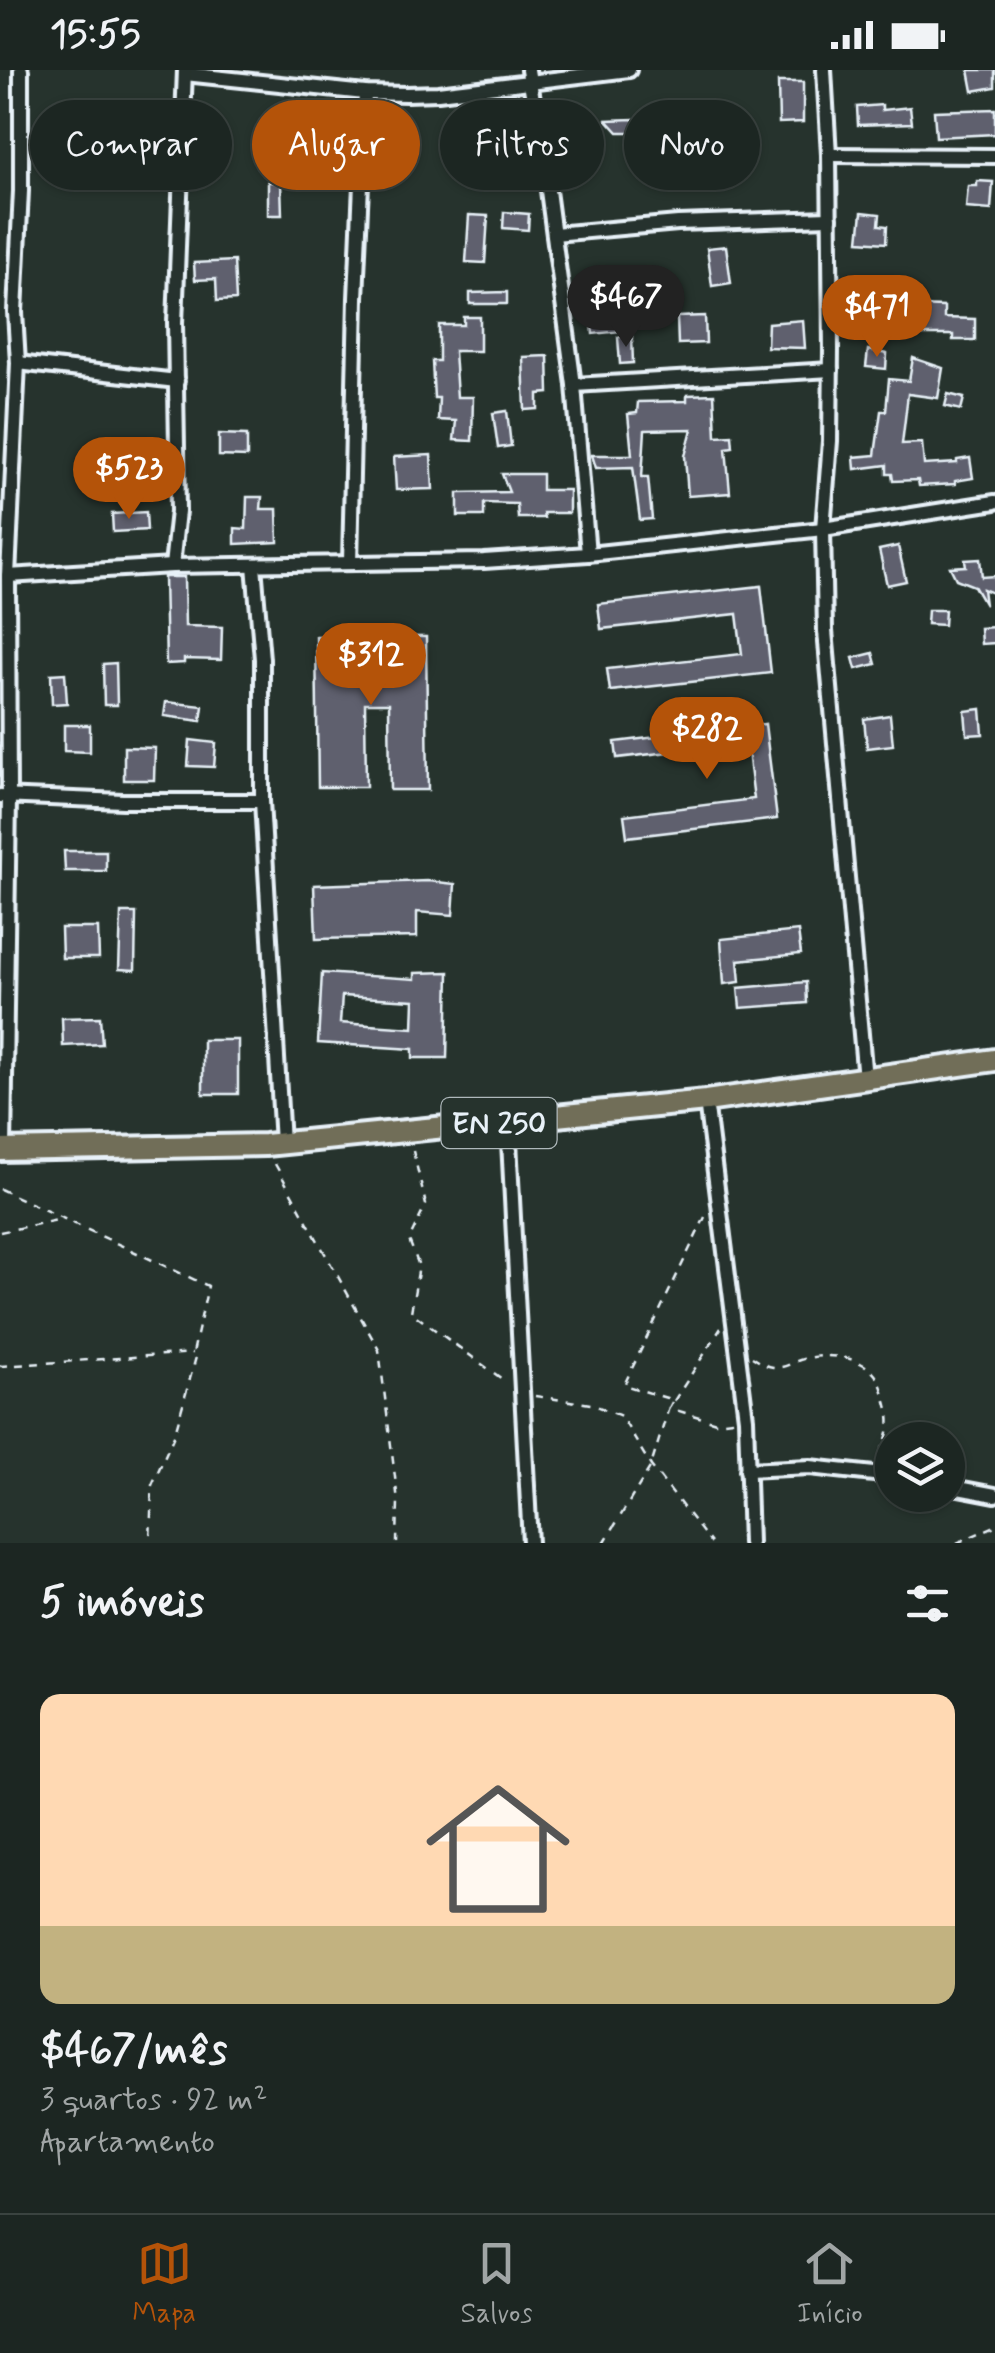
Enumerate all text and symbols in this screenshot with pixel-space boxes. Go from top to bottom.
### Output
text: 15:55 [50,11,140,60]
chip: Comprar [30,100,232,190]
chip: Alugar [252,100,420,190]
chip: Filtros [440,100,604,190]
chip: Novo [624,100,760,190]
pin: $467 [567,265,685,350]
pin: $471 [818,275,936,360]
text: $467 [589,276,663,318]
text: $471 [844,286,910,328]
pin: $523 [70,437,188,522]
text: $523 [95,448,163,490]
pin: $312 [312,623,430,708]
text: $312 [338,634,404,676]
pin: $282 [648,697,766,782]
text: $282 [671,708,743,750]
road number: EN 250 [442,1098,556,1148]
map controls [875,1422,965,1512]
button: layers [875,1422,965,1512]
text: 5 imóveis [40,1576,204,1631]
icon: filters [900,1576,955,1631]
icon: home [408,1759,588,1939]
text: $467/mês [40,2024,227,2079]
text: 3 quartos · 92 m² [40,2079,267,2121]
text: Apartamento [40,2121,215,2163]
tab: Mapa [132,2236,196,2333]
tab: Salvos [460,2236,533,2333]
tab: Início [797,2236,863,2333]

